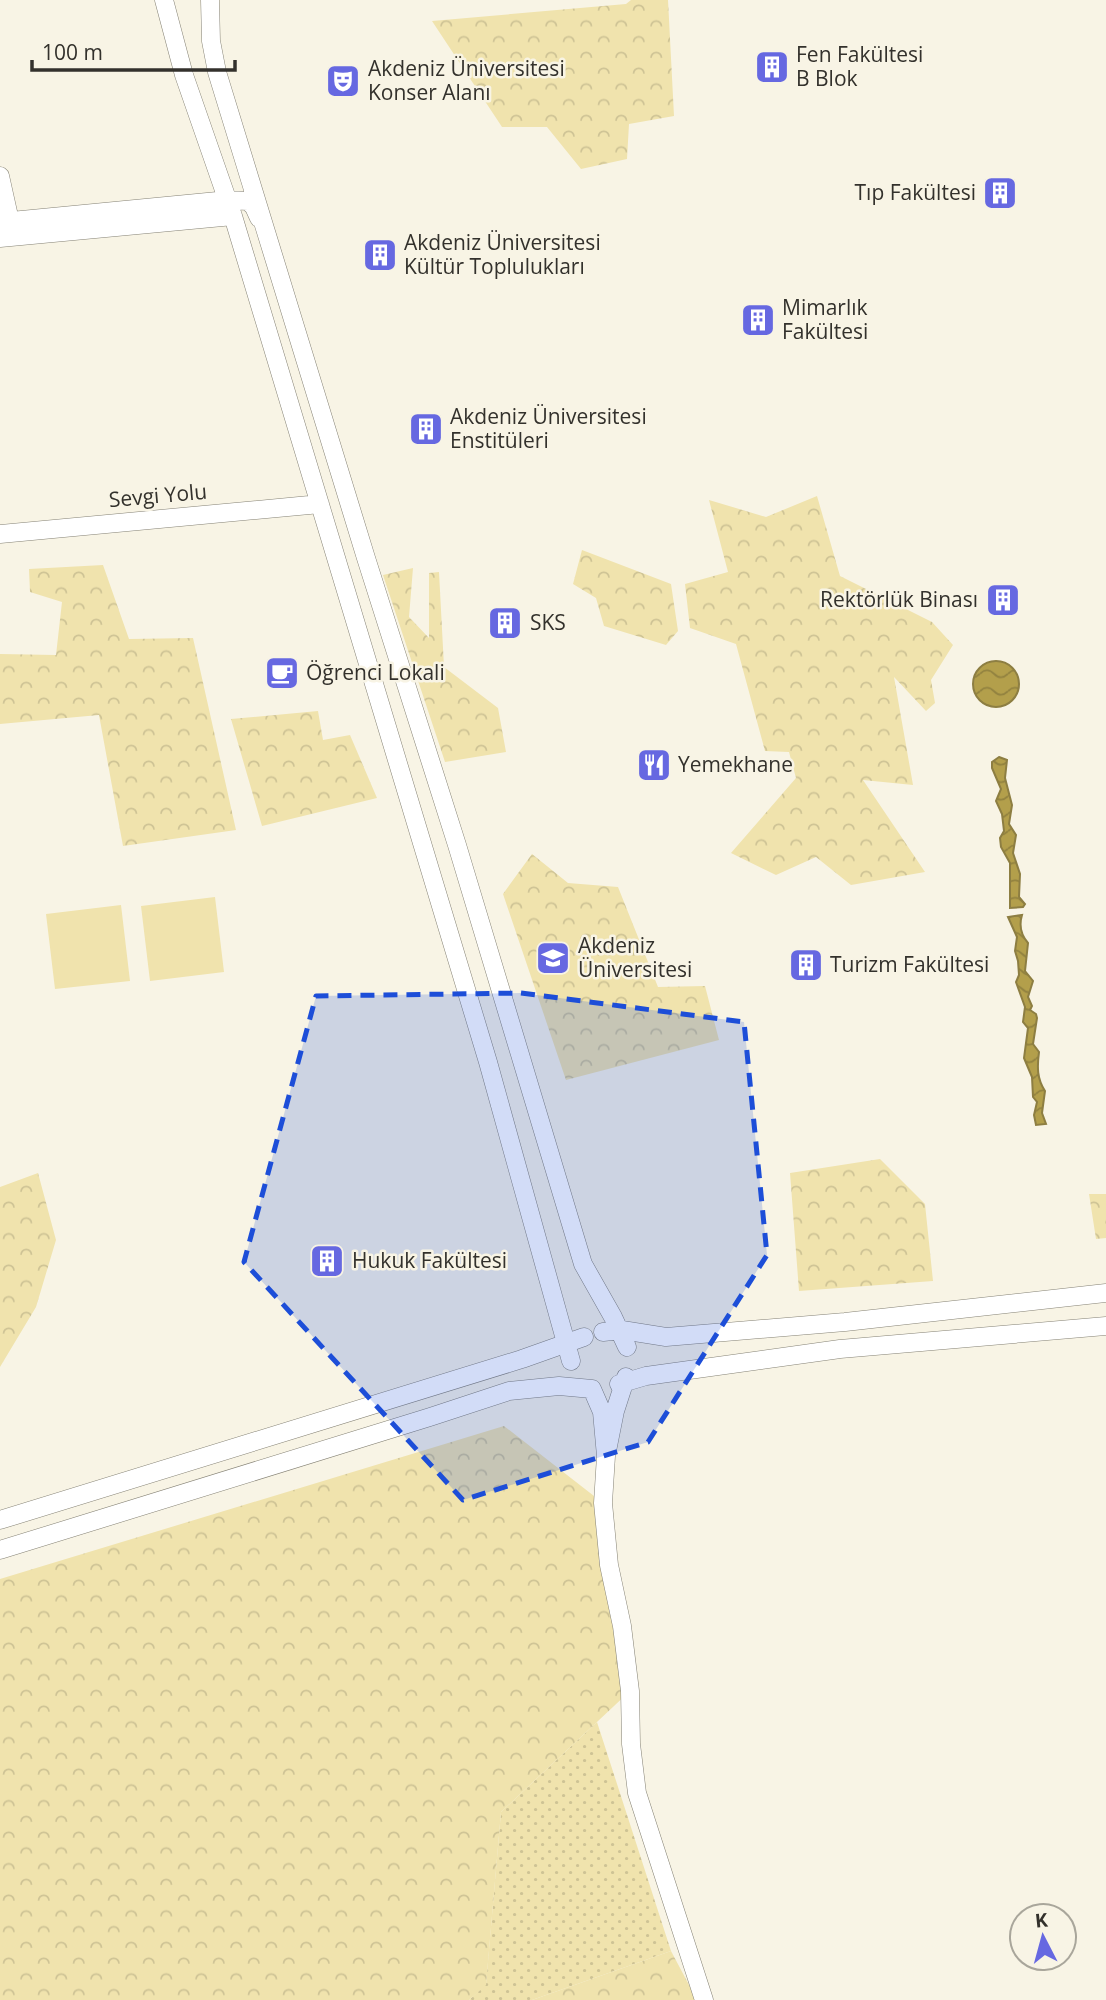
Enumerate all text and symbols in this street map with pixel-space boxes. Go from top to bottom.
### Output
scale bar [32,28,234,72]
text: 100 m [42,38,103,66]
place label: Fen Fakültesi B Blok [796,40,923,92]
building icon: Fen Fakültesi B Blok [753,48,791,86]
place label: Akdeniz Üniversitesi Konser Alanı [368,54,565,106]
theatre icon: Akdeniz Üniversitesi Konser Alanı [324,62,362,100]
building icon: Tıp Fakültesi [981,174,1019,212]
place label: Tıp Fakültesi [855,178,976,206]
place label: Akdeniz Üniversitesi Kültür Toplulukları [404,228,601,280]
building icon: Akdeniz Üniversitesi Kültür Toplulukları [361,236,399,274]
place label: Mimarlık Fakültesi [782,293,868,345]
building icon: Mimarlık Fakültesi [739,301,777,339]
place label: Akdeniz Üniversitesi Enstitüleri [450,402,647,454]
building icon: Akdeniz Üniversitesi Enstitüleri [407,410,445,448]
street label: Sevgi Yolu [108,477,208,513]
building icon: Rektörlük Binası [984,581,1022,619]
place label: Rektörlük Binası [820,585,978,613]
building icon: SKS [486,604,524,642]
place label: SKS [530,608,566,636]
cafe icon: Öğrenci Lokali [263,654,301,692]
place label: Öğrenci Lokali [306,658,445,686]
restaurant icon: Yemekhane [635,746,673,784]
place label: Yemekhane [678,750,793,778]
place label: Akdeniz Üniversitesi [578,931,692,983]
school or university icon: Akdeniz Üniversitesi [534,939,572,977]
building icon: Turizm Fakültesi [787,946,825,984]
place label: Turizm Fakültesi [830,950,989,978]
building icon: Hukuk Fakültesi [308,1242,346,1280]
place label: Hukuk Fakültesi [352,1246,507,1274]
north arrow [1008,1902,1078,1972]
text: K [1034,1906,1049,1934]

